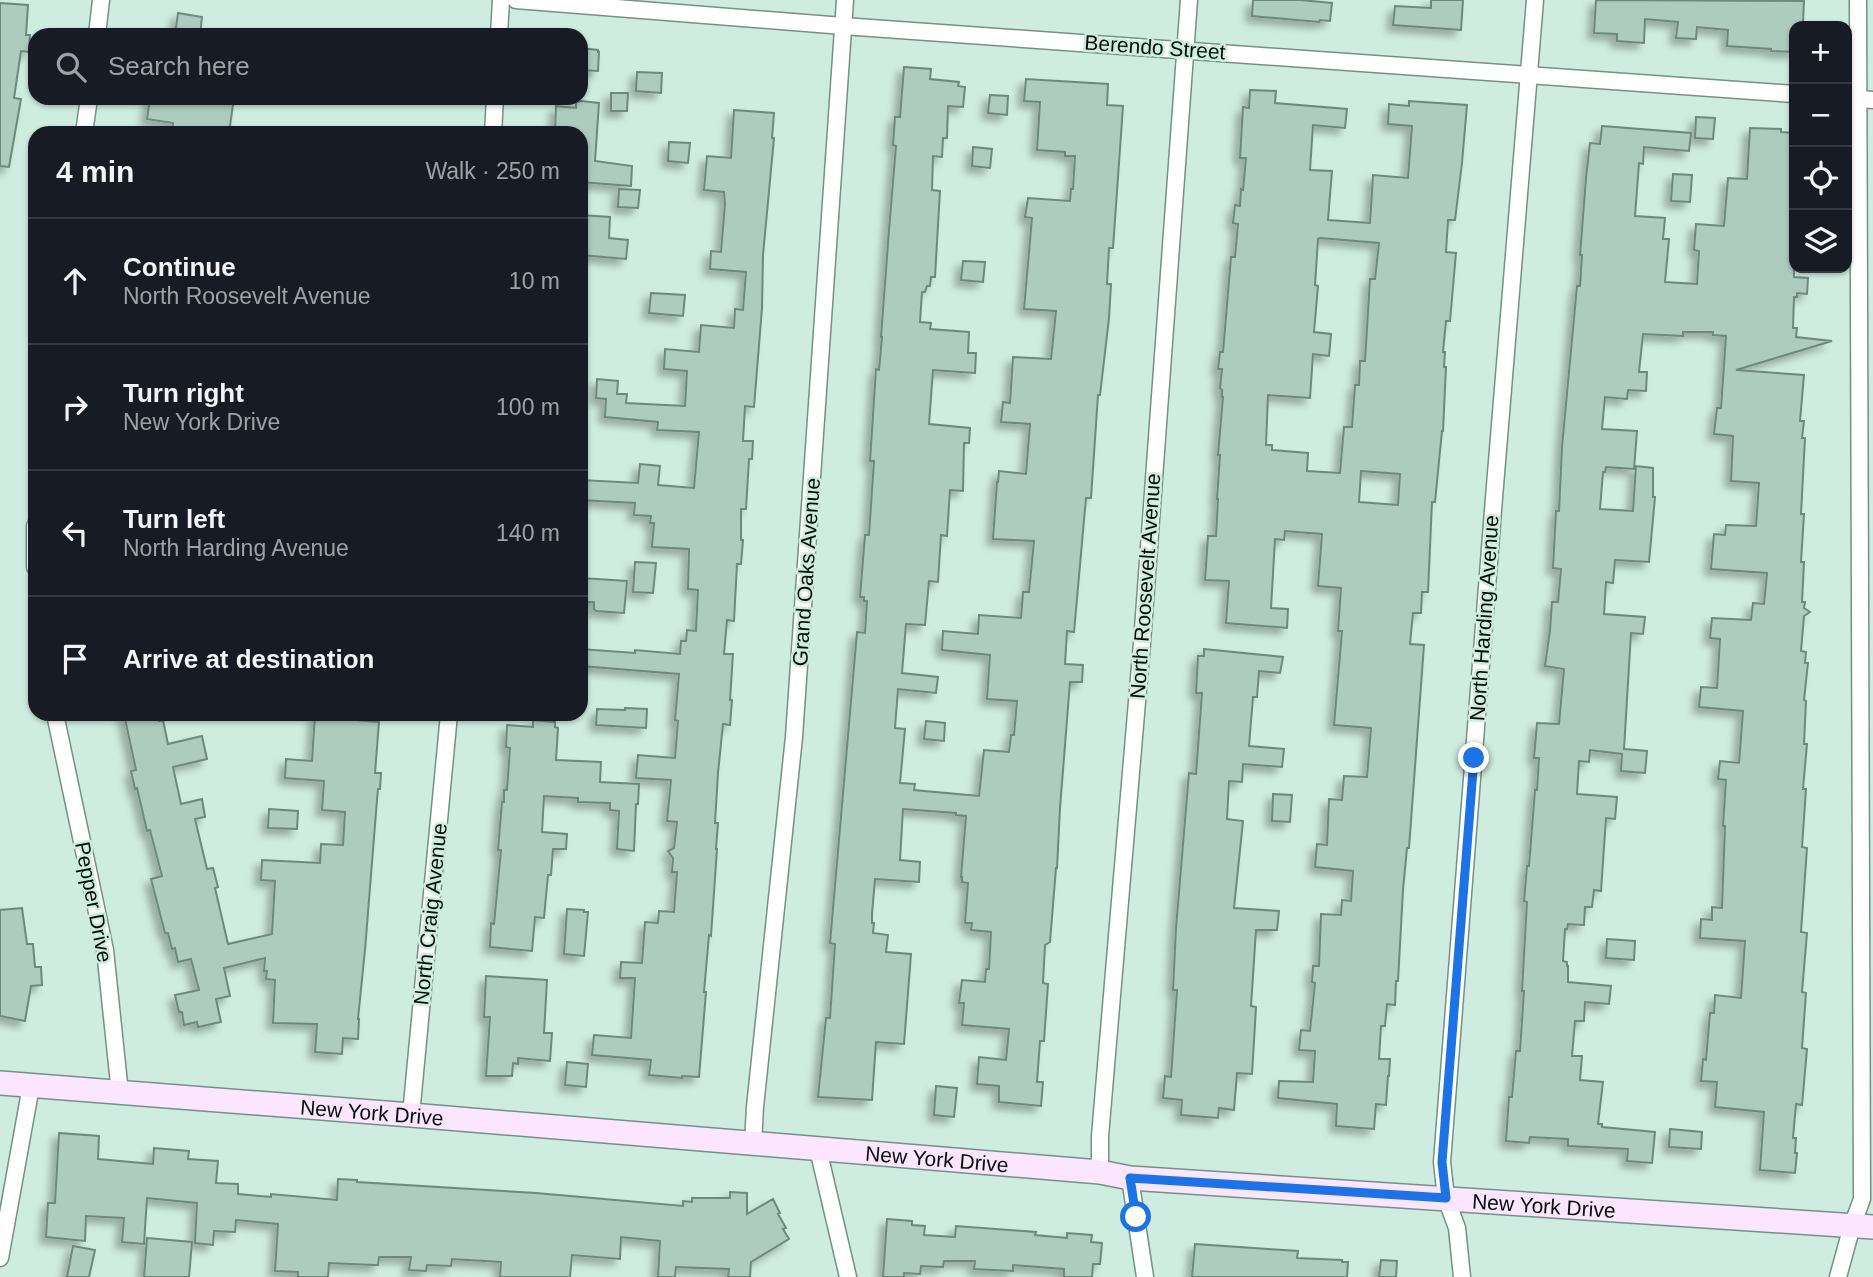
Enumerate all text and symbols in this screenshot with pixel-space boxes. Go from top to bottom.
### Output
map controls [1789,21,1852,273]
button: + [1789,21,1852,84]
search box [28,28,588,105]
street label: Berendo Street [1084,31,1226,63]
icon: search [52,48,90,86]
text: Search here [108,51,250,81]
button: − [1789,84,1852,147]
button: locate [1789,147,1852,210]
text: 4 min [56,155,134,188]
text: Walk · 250 m [425,158,560,184]
button: layers [1789,210,1852,273]
text: Continue [123,252,236,282]
icon: ahead [56,262,94,300]
text: 10 m [509,268,560,294]
text: North Roosevelt Avenue [123,283,371,309]
text: Turn right [123,378,244,408]
icon: right [56,388,94,426]
text: 100 m [496,394,560,420]
text: New York Drive [123,409,280,435]
street label: North Roosevelt Avenue [1126,472,1164,700]
street label: Grand Oaks Avenue [788,477,824,667]
text: Turn left [123,504,225,534]
icon: left [56,514,94,552]
street label: North Harding Avenue [1465,514,1503,722]
text: 140 m [496,520,560,546]
text: North Harding Avenue [123,535,349,561]
icon: arrive [56,640,94,678]
text: Arrive at destination [123,644,374,674]
route end [1458,742,1489,773]
street label: North Craig Avenue [409,822,451,1006]
street label: Pepper Drive [71,840,117,964]
street label: New York Drive [299,1095,444,1129]
street label: New York Drive [864,1141,1009,1176]
street label: New York Drive [1471,1189,1616,1221]
route start [1120,1201,1151,1232]

